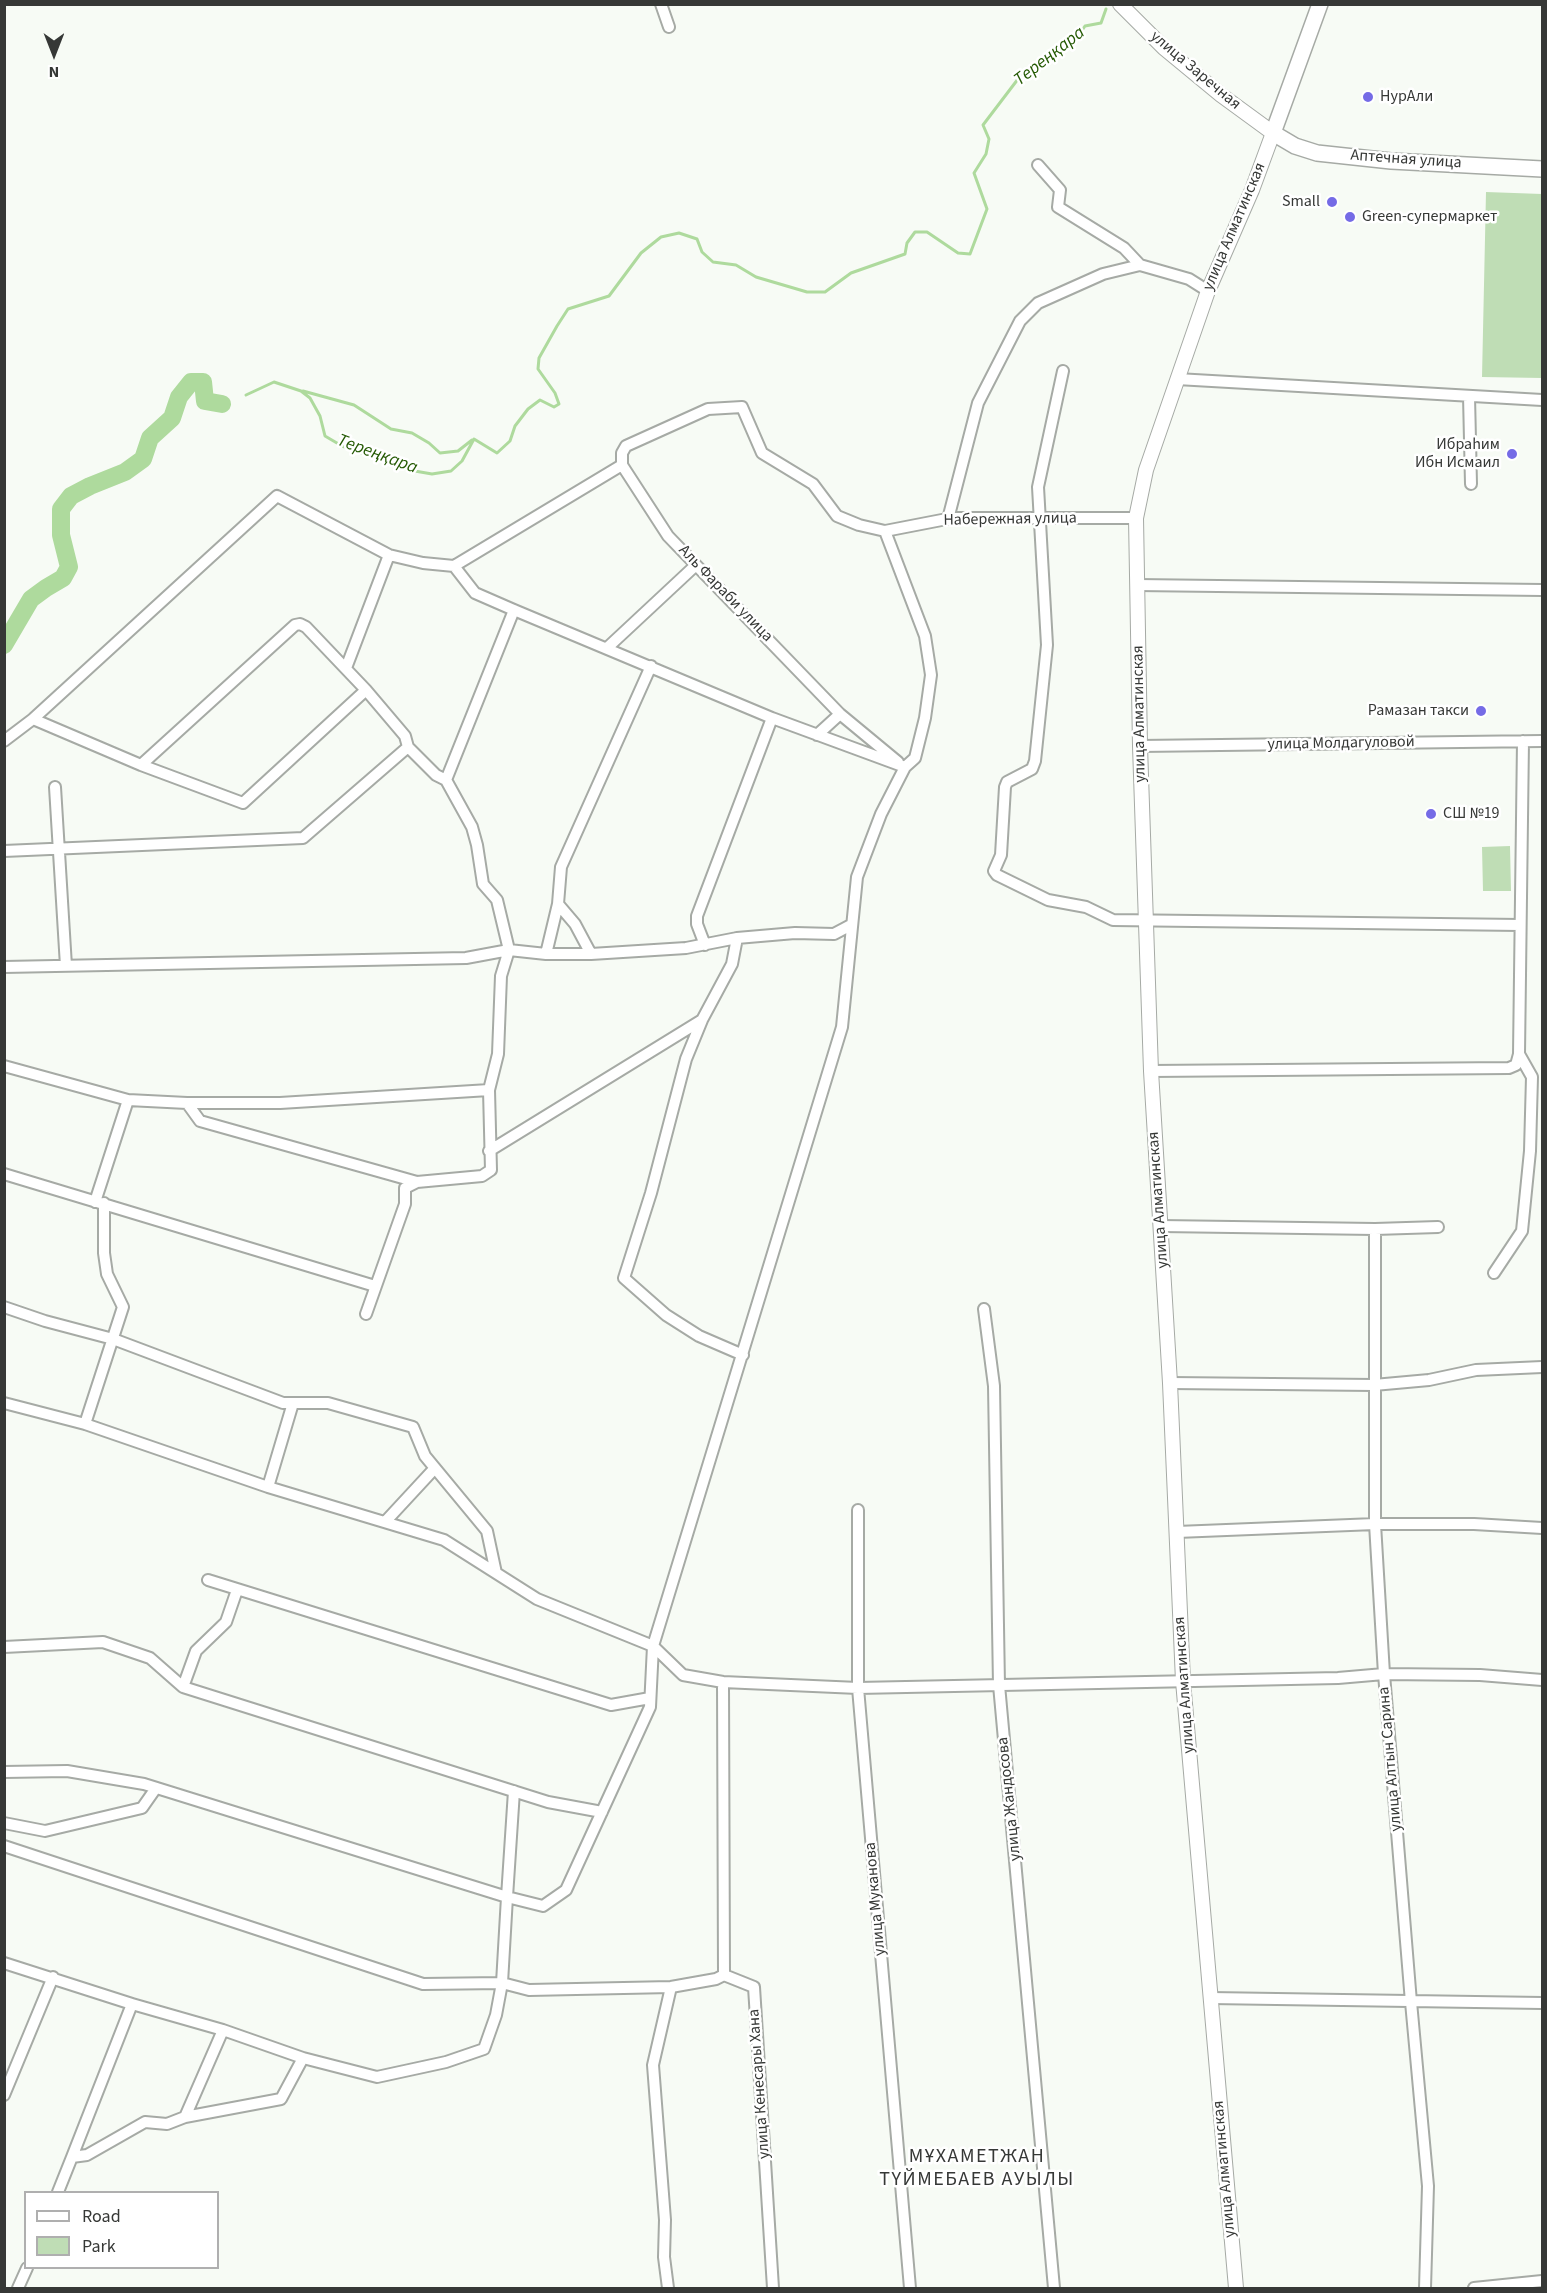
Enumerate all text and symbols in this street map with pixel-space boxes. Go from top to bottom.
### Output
water label: Тереңқара [1010,23,1090,91]
north arrow [24,24,84,84]
street label: улица Заречная [1146,28,1244,114]
text: N [49,61,59,83]
place label: НурАли [1380,87,1433,107]
marker: НурАли [1361,90,1375,104]
street label: Аптечная улица [1350,147,1462,173]
street label: улица Алматинская [1199,160,1271,294]
place label: Small [1282,192,1320,212]
marker: Small [1325,195,1339,209]
place label: Green-супермаркет [1362,207,1497,227]
marker: Green-супермаркет [1343,210,1357,224]
water label: Тереңқара [334,430,420,480]
place label: Ибраһим Ибн Исмаил [1415,435,1500,473]
marker: Ибраһим Ибн Исмаил [1505,447,1519,461]
street label: Набережная улица [943,509,1077,531]
street label: Аль Фараби улица [674,541,776,647]
street label: улица Алматинская [1129,645,1151,783]
place label: Рамазан такси [1368,701,1469,721]
marker: Рамазан такси [1474,704,1488,718]
street label: улица Молдагуловой [1267,733,1415,755]
place label: СШ №19 [1443,804,1500,824]
marker: СШ №19 [1424,807,1438,821]
street label: улица Алматинская [1145,1131,1173,1269]
street label: улица Алматинская [1171,1616,1199,1754]
street label: улица Алтын Сарина [1375,1686,1407,1832]
street label: улица Жандосова [994,1736,1026,1862]
street label: улица Муканова [861,1841,891,1957]
street label: улица Кенесары Хана [745,2008,775,2160]
street label: улица Алматинская [1209,2100,1241,2238]
district label: МҰХАМЕТЖАН ТҮЙМЕБАЕВ АУЫЛЫ [879,2146,1075,2193]
legend [24,2191,219,2269]
text: Road [82,2204,121,2229]
text: Park [82,2234,116,2259]

